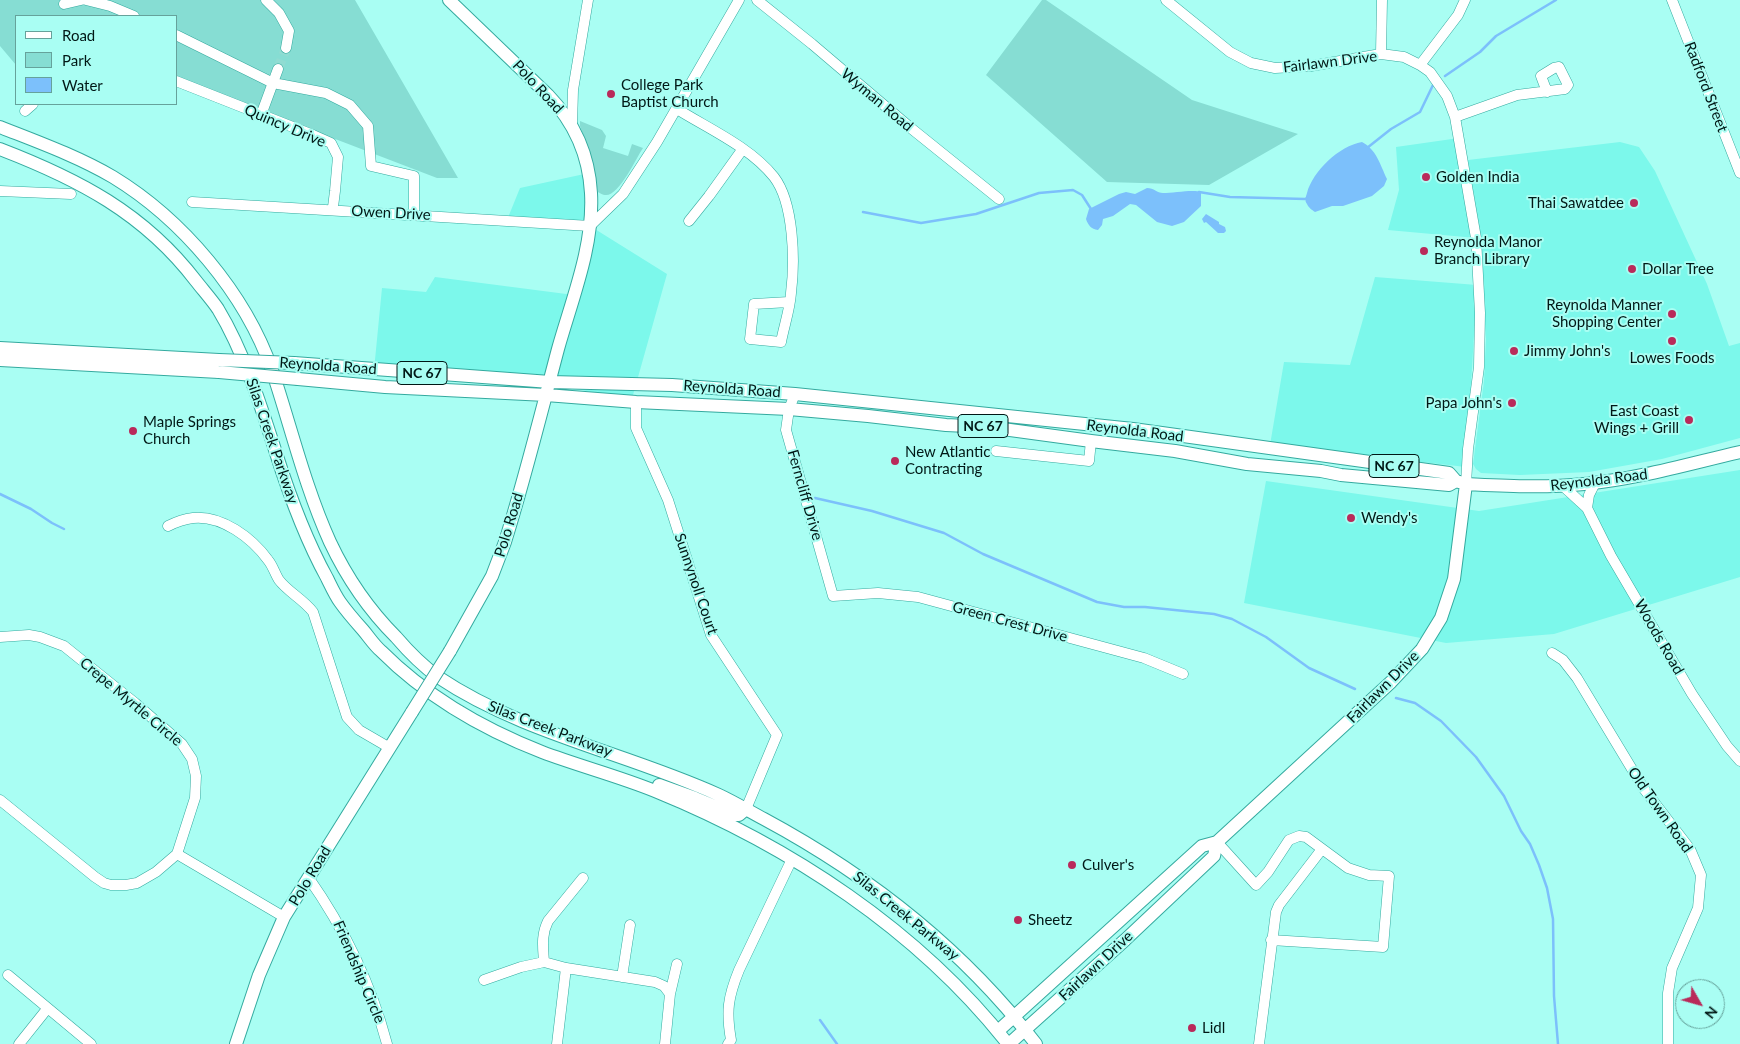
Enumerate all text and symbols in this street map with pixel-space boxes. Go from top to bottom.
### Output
legend [15,15,178,105]
text: Road [62,26,95,44]
street label: Radford Street [1680,39,1732,135]
street label: Fairlawn Drive [1282,47,1378,77]
text: Park [62,51,91,69]
street label: Polo Road [509,57,567,117]
street label: Wyman Road [837,65,917,135]
text: Water [62,76,103,94]
place label: College Park Baptist Church [621,76,719,111]
marker: College Park Baptist Church [605,88,617,100]
street label: Quincy Drive [242,101,328,151]
place label: Golden India [1436,168,1519,186]
marker: Golden India [1420,171,1432,183]
place label: Thai Sawatdee [1528,194,1624,212]
marker: Thai Sawatdee [1628,197,1640,209]
street label: Owen Drive [351,202,431,224]
place label: Reynolda Manor Branch Library [1434,233,1542,268]
marker: Reynolda Manor Branch Library [1418,245,1430,257]
place label: Dollar Tree [1642,260,1714,278]
marker: Dollar Tree [1626,263,1638,275]
place label: Reynolda Manner Shopping Center [1546,296,1662,331]
marker: Reynolda Manner Shopping Center [1666,308,1678,320]
marker: Lowes Foods [1666,335,1678,347]
place label: Jimmy John's [1524,342,1610,360]
marker: Jimmy John's [1508,345,1520,357]
place label: Lowes Foods [1629,349,1715,367]
street label: Reynolda Road [279,354,377,378]
road number: NC 67 [397,362,447,384]
street label: Silas Creek Parkway [242,376,302,506]
street label: Reynolda Road [683,377,781,401]
place label: Papa John's [1425,394,1502,412]
marker: Papa John's [1506,397,1518,409]
place label: East Coast Wings + Grill [1594,402,1679,437]
place label: Maple Springs Church [143,413,236,448]
road number: NC 67 [958,414,1008,438]
marker: East Coast Wings + Grill [1683,414,1695,426]
street label: Reynolda Road [1085,416,1185,446]
marker: Maple Springs Church [127,425,139,437]
place label: New Atlantic Contracting [905,443,990,478]
street label: Ferncliff Drive [783,448,827,542]
road number: NC 67 [1369,454,1419,478]
marker: New Atlantic Contracting [889,455,901,467]
street label: Reynolda Road [1549,465,1649,495]
street label: Polo Road [491,491,527,559]
place label: Wendy's [1361,509,1418,527]
marker: Wendy's [1345,512,1357,524]
street label: Sunnynoll Court [670,531,722,637]
street label: Woods Road [1630,596,1688,678]
street label: Green Crest Drive [950,598,1070,646]
street label: Fairlawn Drive [1343,647,1423,727]
street label: Crepe Myrtle Circle [76,654,186,750]
street label: Silas Creek Parkway [485,697,615,761]
street label: Old Town Road [1624,764,1696,856]
street label: Polo Road [285,843,335,909]
place label: Culver's [1082,856,1134,874]
marker: Culver's [1066,859,1078,871]
street label: Silas Creek Parkway [849,868,963,964]
place label: Sheetz [1028,911,1072,929]
marker: Sheetz [1012,914,1024,926]
street label: Friendship Circle [329,918,389,1026]
street label: Fairlawn Drive [1055,927,1137,1005]
north arrow [1675,979,1725,1029]
text: N [1701,1003,1721,1022]
place label: Lidl [1202,1019,1225,1037]
marker: Lidl [1186,1022,1198,1034]

